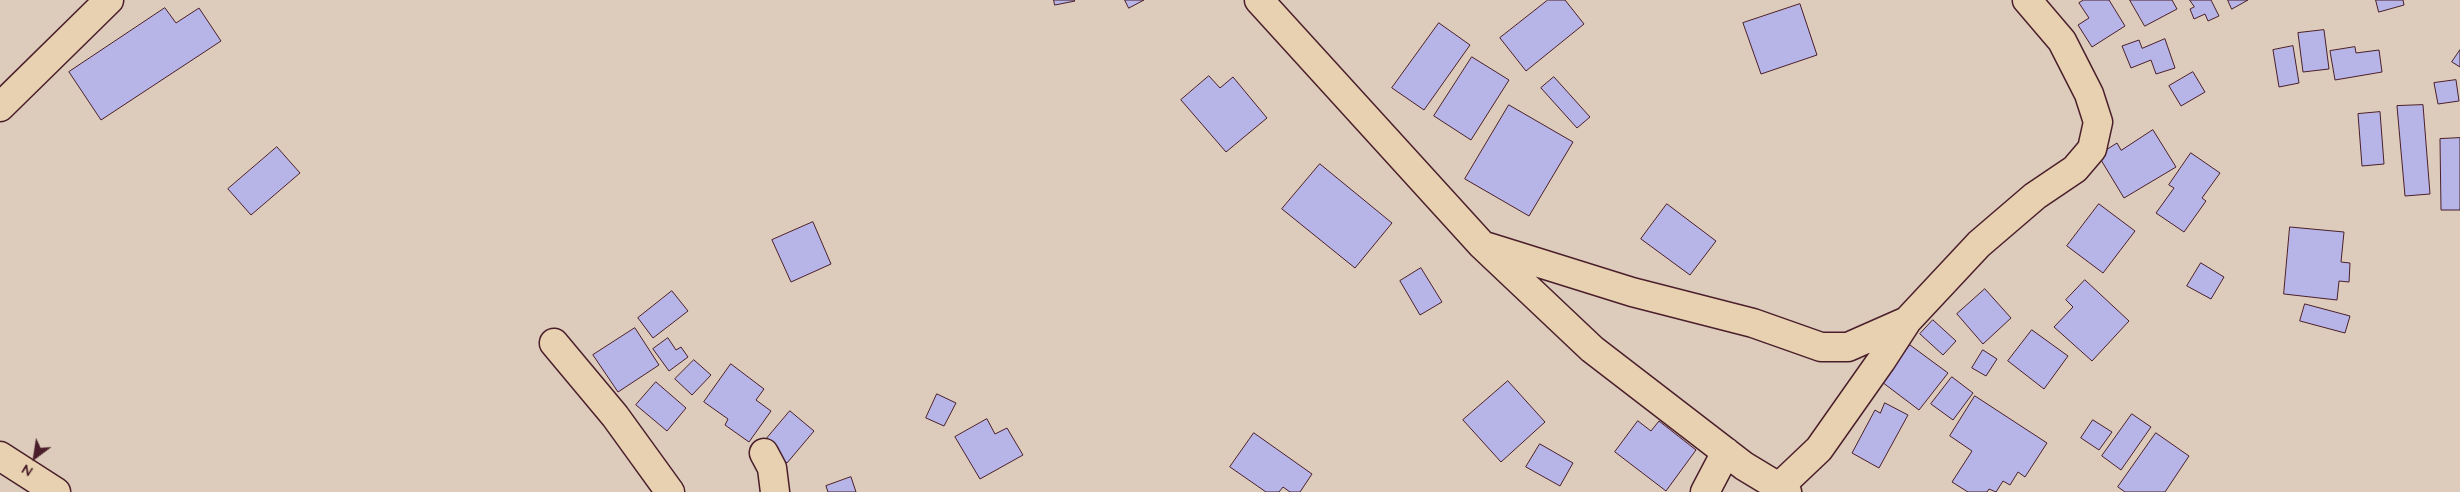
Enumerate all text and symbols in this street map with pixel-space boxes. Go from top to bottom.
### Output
north arrow [10,432,60,482]
text: N [18,459,36,481]

